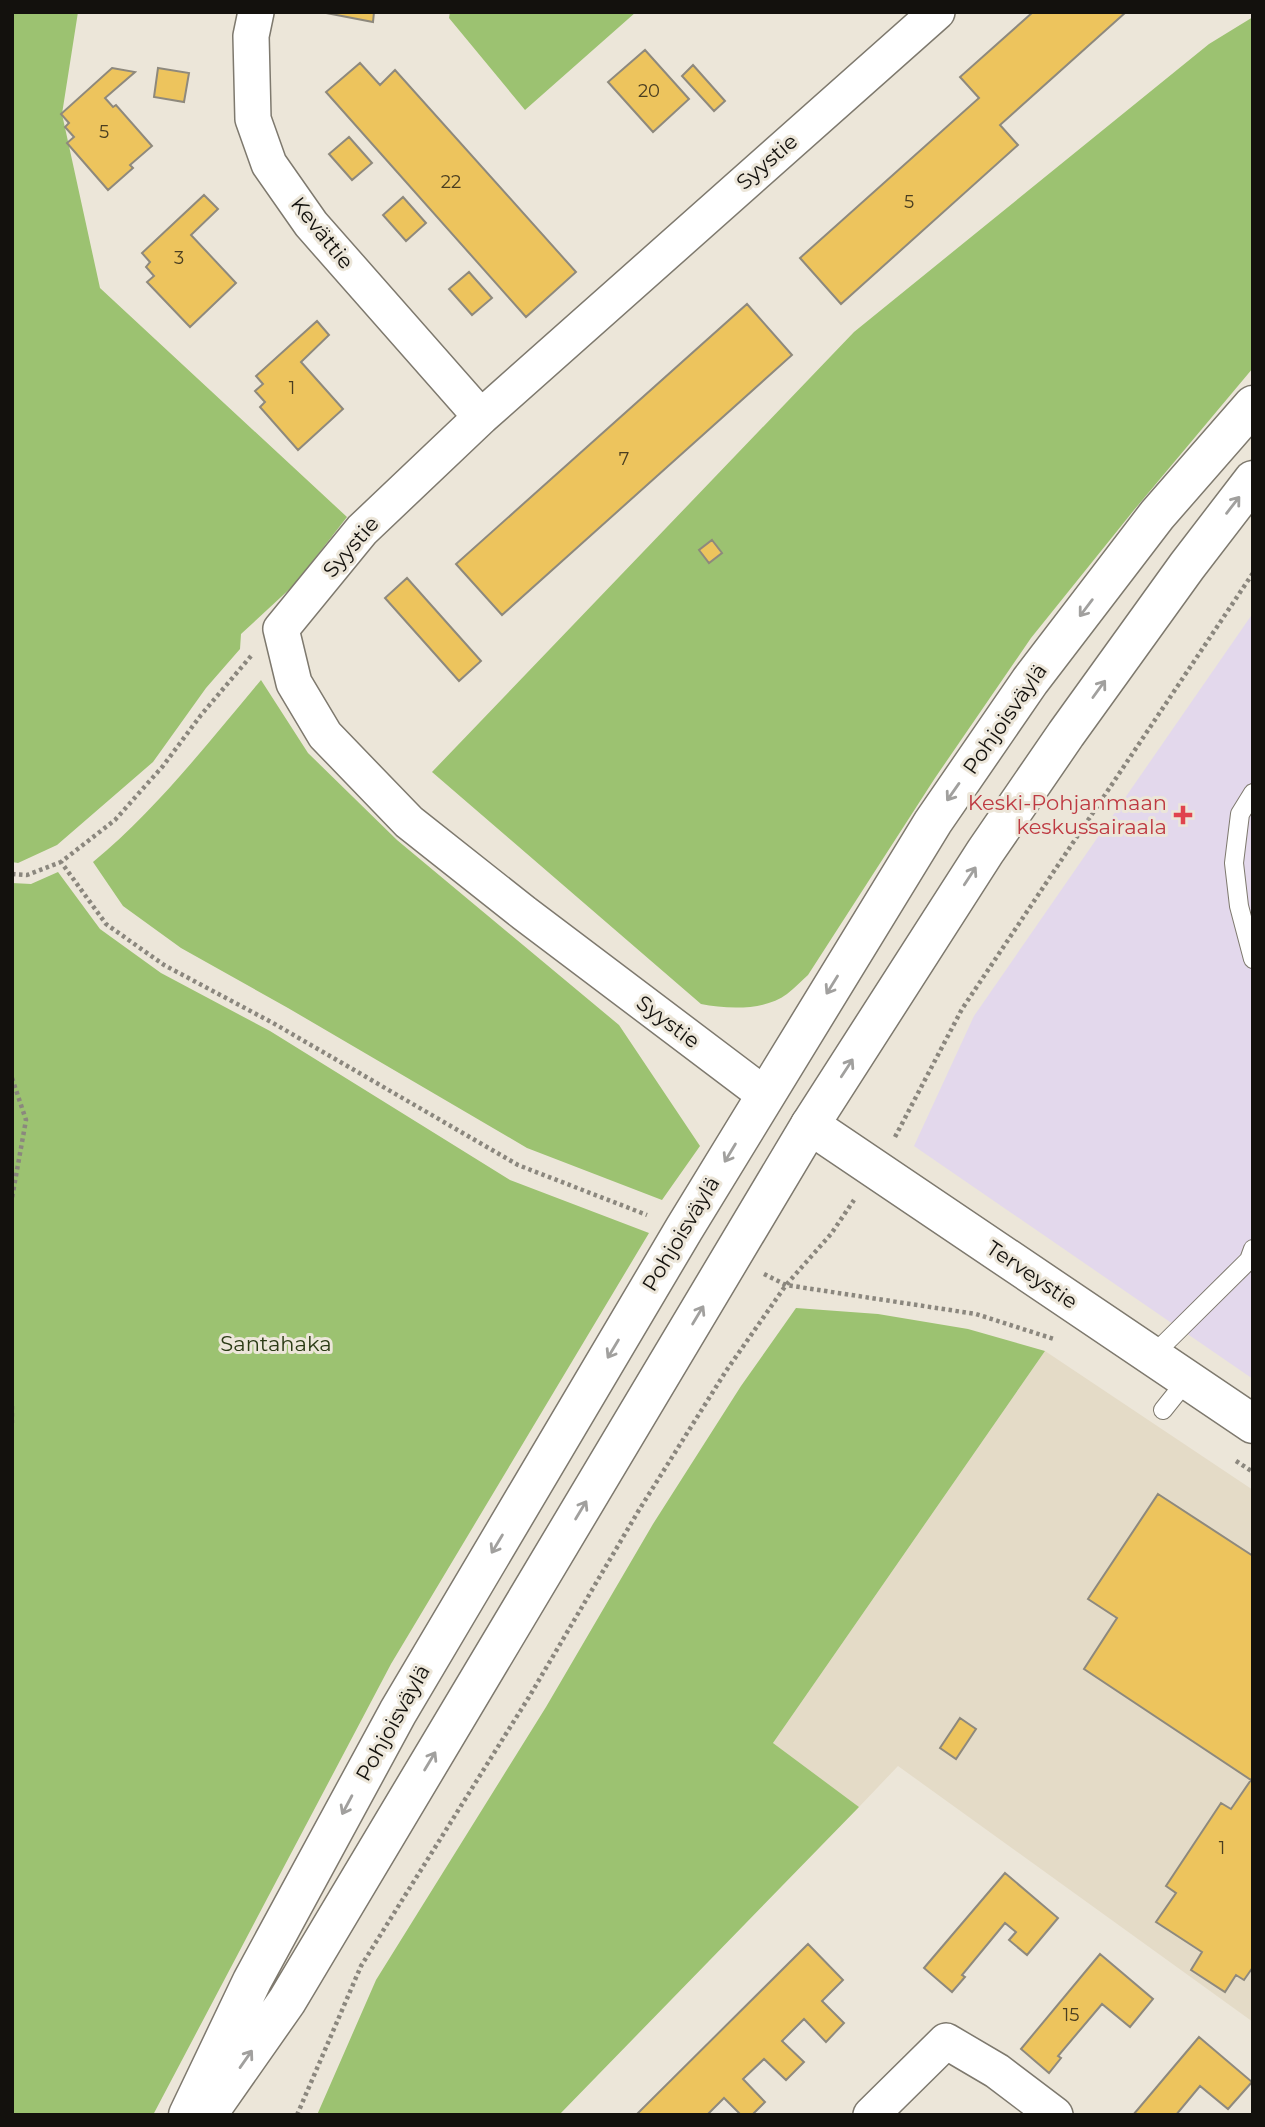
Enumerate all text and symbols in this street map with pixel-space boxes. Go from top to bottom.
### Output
house number: 20 [638,80,660,102]
house number: 5 [99,121,109,143]
street label: Syystie [731,128,802,195]
house number: 22 [441,171,461,193]
house number: 5 [904,191,914,213]
street label: Kevättie [286,192,359,274]
house number: 3 [174,247,184,269]
house number: 1 [289,377,295,399]
house number: 7 [619,448,629,470]
one-way arrow [1226,497,1241,515]
street label: Syystie [317,511,384,582]
one-way arrow [1079,598,1093,617]
street label: Pohjoisväylä [957,659,1052,779]
one-way arrow [1091,680,1106,699]
one-way arrow [946,782,960,802]
place label: Keski-Pohjanmaan keskussairaala [968,790,1167,839]
marker: Keski-Pohjanmaan keskussairaala [1173,805,1193,825]
one-way arrow [963,867,977,887]
one-way arrow [825,975,839,995]
street label: Syystie [632,990,705,1053]
one-way arrow [840,1059,855,1078]
one-way arrow [722,1143,736,1163]
street label: Pohjoisväylä [637,1172,725,1296]
street label: Terveystie [982,1235,1083,1314]
one-way arrow [691,1306,705,1326]
park label: Santahaka [220,1331,332,1356]
one-way arrow [606,1338,620,1358]
one-way arrow [574,1501,588,1521]
one-way arrow [490,1534,504,1554]
street label: Pohjoisväylä [350,1660,435,1785]
one-way arrow [423,1751,437,1771]
one-way arrow [340,1795,354,1815]
house number: 1 [1219,1837,1225,1859]
house number: 15 [1063,2004,1079,2026]
one-way arrow [239,2050,253,2069]

